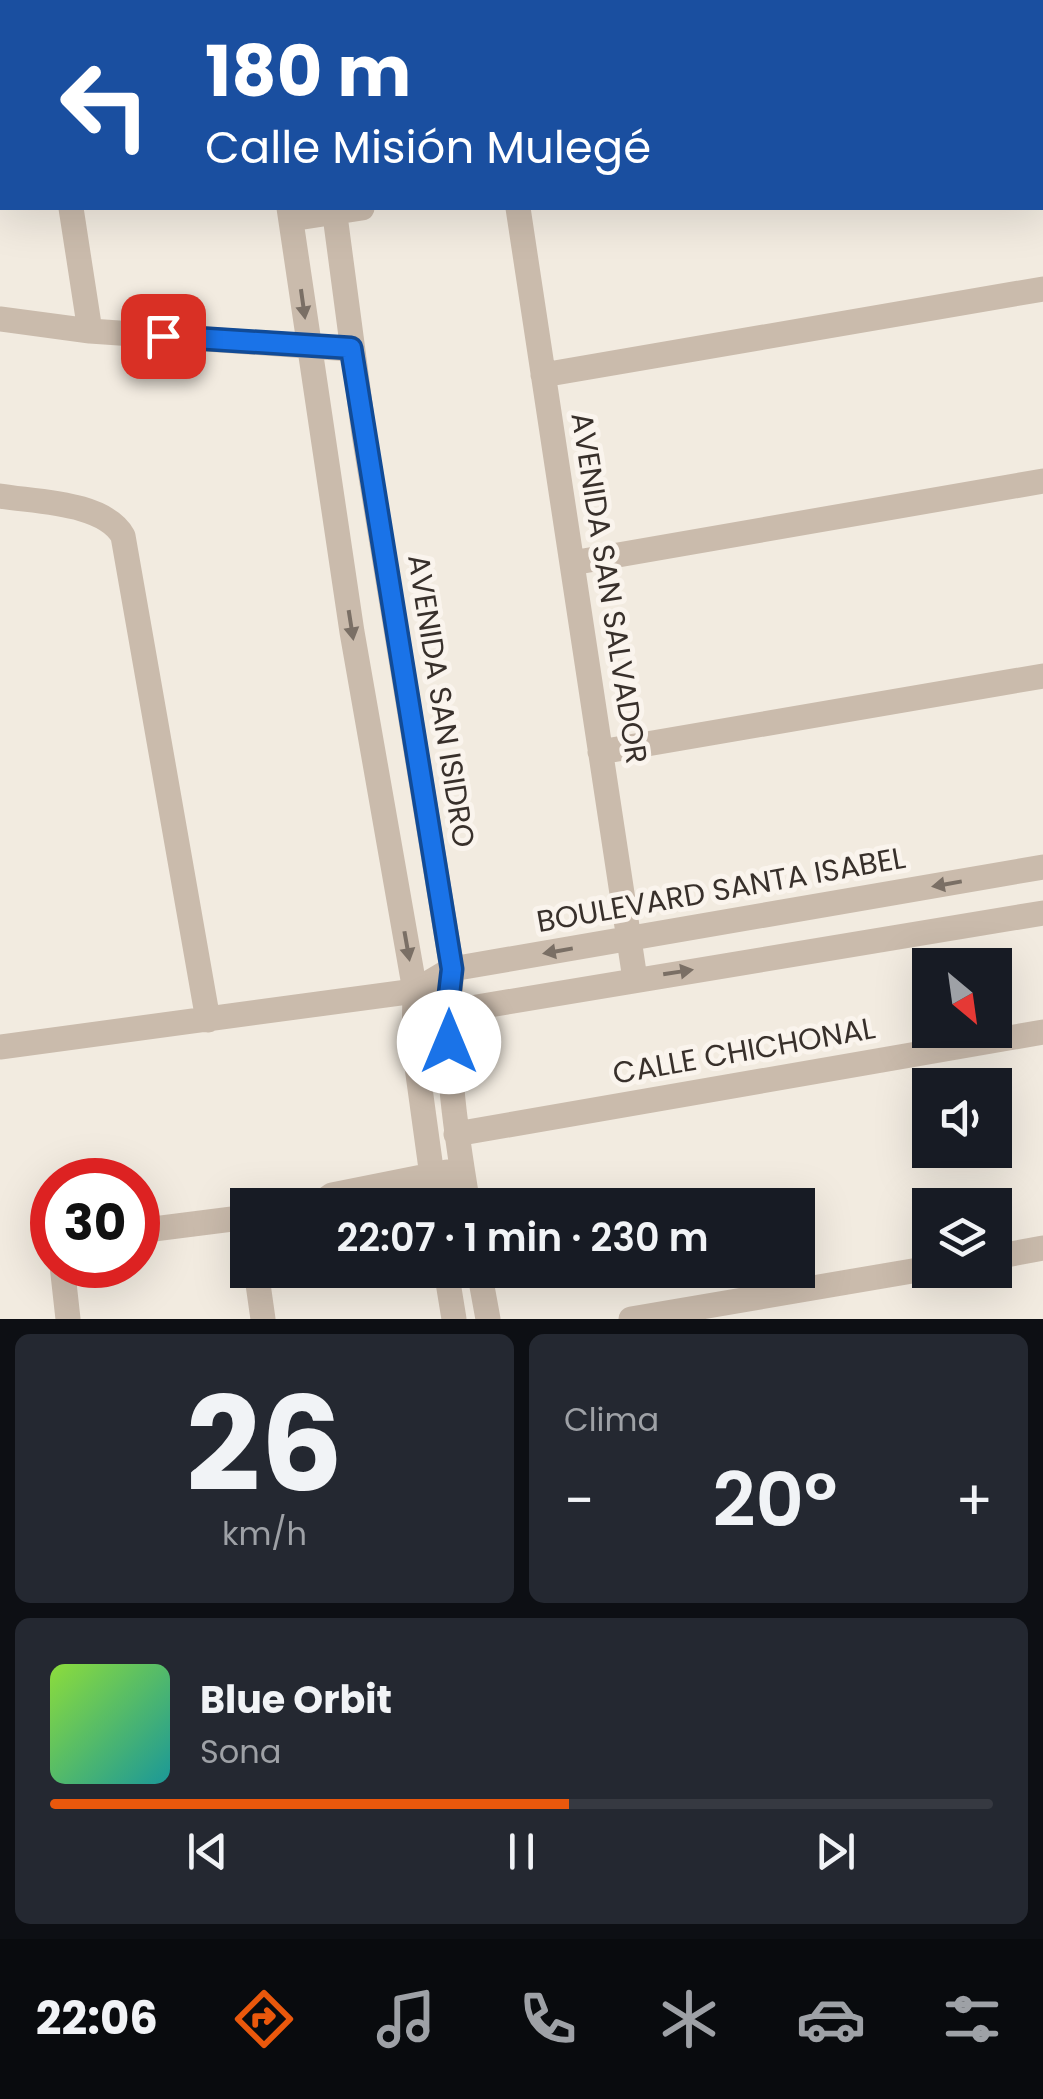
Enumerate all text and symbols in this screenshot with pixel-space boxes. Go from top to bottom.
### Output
text: 180 m [205,22,411,121]
icon: left [40,40,170,170]
text: Calle Misión Mulegé [205,116,651,179]
one-way arrow [295,289,311,320]
pin [121,294,206,379]
icon: arrive [136,309,191,364]
street label: AVENIDA SAN SALVADOR [560,409,659,767]
street label: AVENIDA SAN ISIDRO [397,551,486,851]
one-way arrow [344,610,359,642]
street label: BOULEVARD SANTA ISABEL [533,836,909,943]
one-way arrow [931,877,962,892]
one-way arrow [400,930,415,962]
one-way arrow [541,944,573,959]
north arrow [912,948,1012,1048]
map controls [912,948,1012,1288]
one-way arrow [662,963,694,979]
position arrow [397,990,501,1094]
street label: CALLE CHICHONAL [609,1006,879,1095]
button: sound [912,1068,1012,1168]
speed limit sign: 30 [30,1158,160,1288]
button: layers [912,1188,1012,1288]
text: 22:07 · 1 min · 230 m [337,1211,708,1264]
text: 26 [186,1353,343,1536]
text: Clima [564,1397,659,1442]
text: 20° [712,1447,837,1552]
text: − [564,1462,594,1539]
text: + [955,1462,993,1539]
text: km/h [222,1511,307,1556]
text: Blue Orbit [200,1673,392,1726]
text: Sona [200,1729,281,1774]
icon: previous [180,1824,235,1879]
icon: pause [494,1824,549,1879]
icon: next [808,1824,863,1879]
icon: directions [229,1984,299,2054]
icon: music [371,1984,441,2054]
icon: phone [513,1984,583,2054]
icon: climate [654,1984,724,2054]
icon: car [796,1984,866,2054]
icon: filters [937,1984,1007,2054]
text: 22:06 [36,1987,158,2050]

